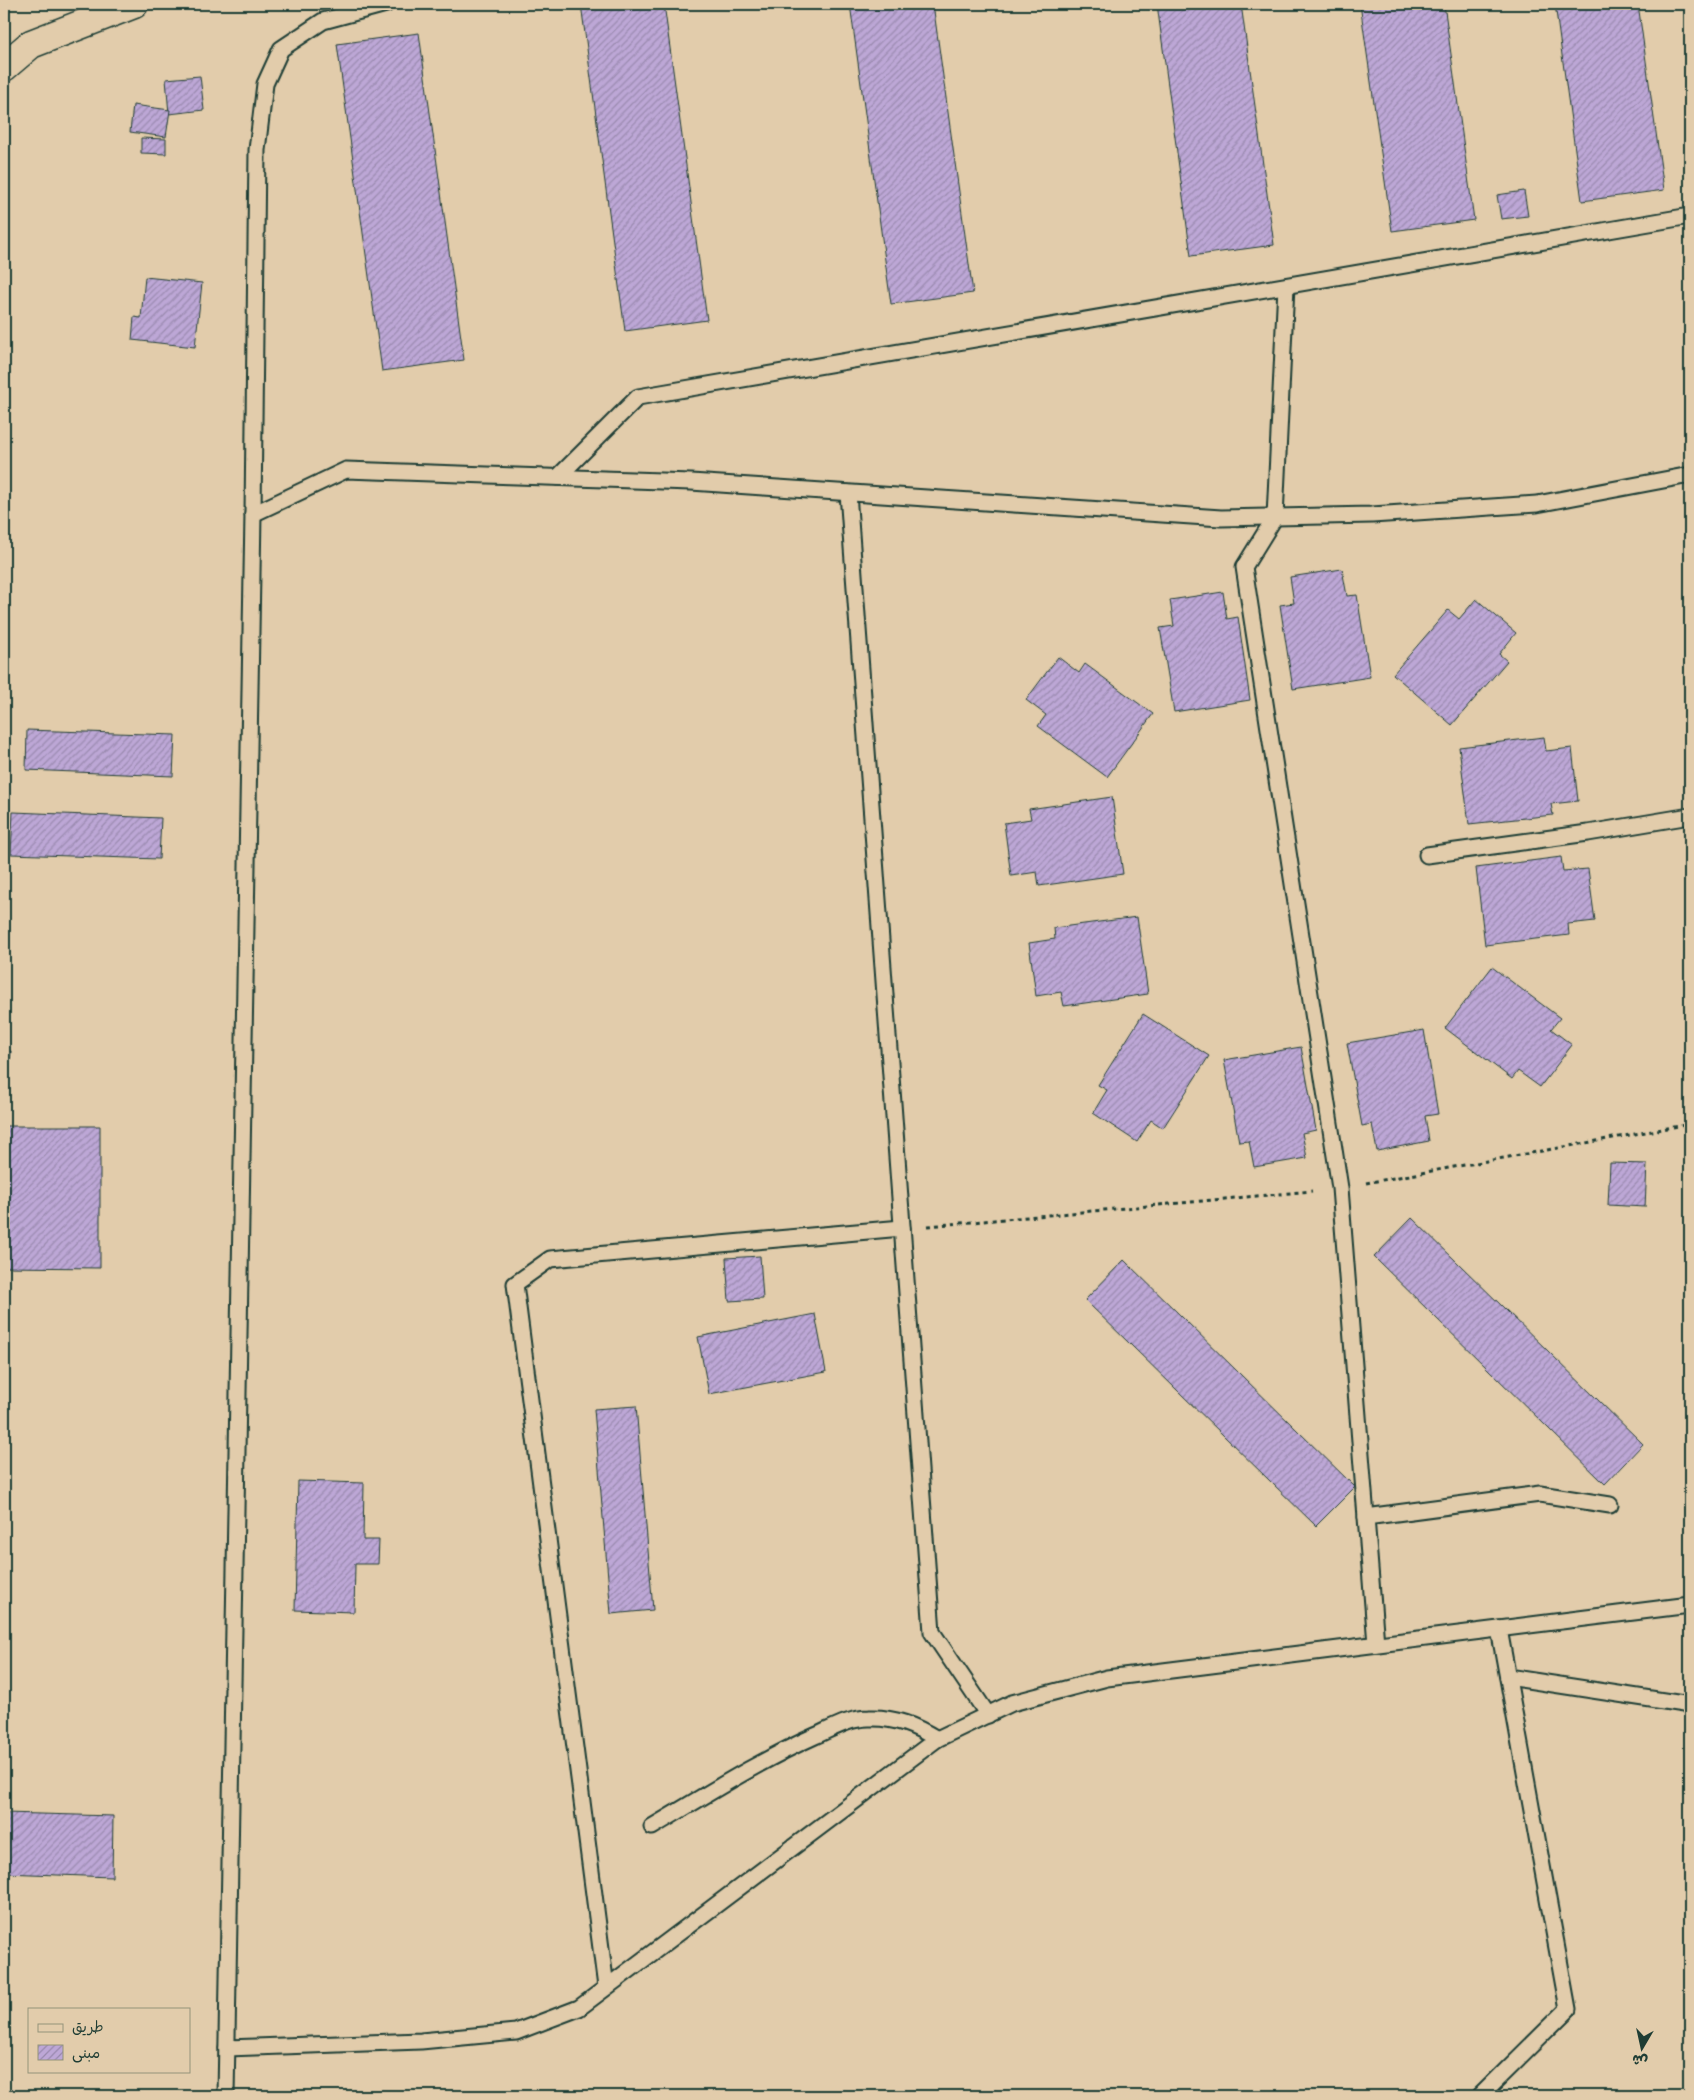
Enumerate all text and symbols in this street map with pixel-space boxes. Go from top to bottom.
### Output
legend [28,2008,190,2072]
text: طريق [72,2018,104,2037]
north arrow [1616,2022,1666,2072]
text: مبنى [72,2044,100,2063]
text: ش [1631,2051,1649,2070]

